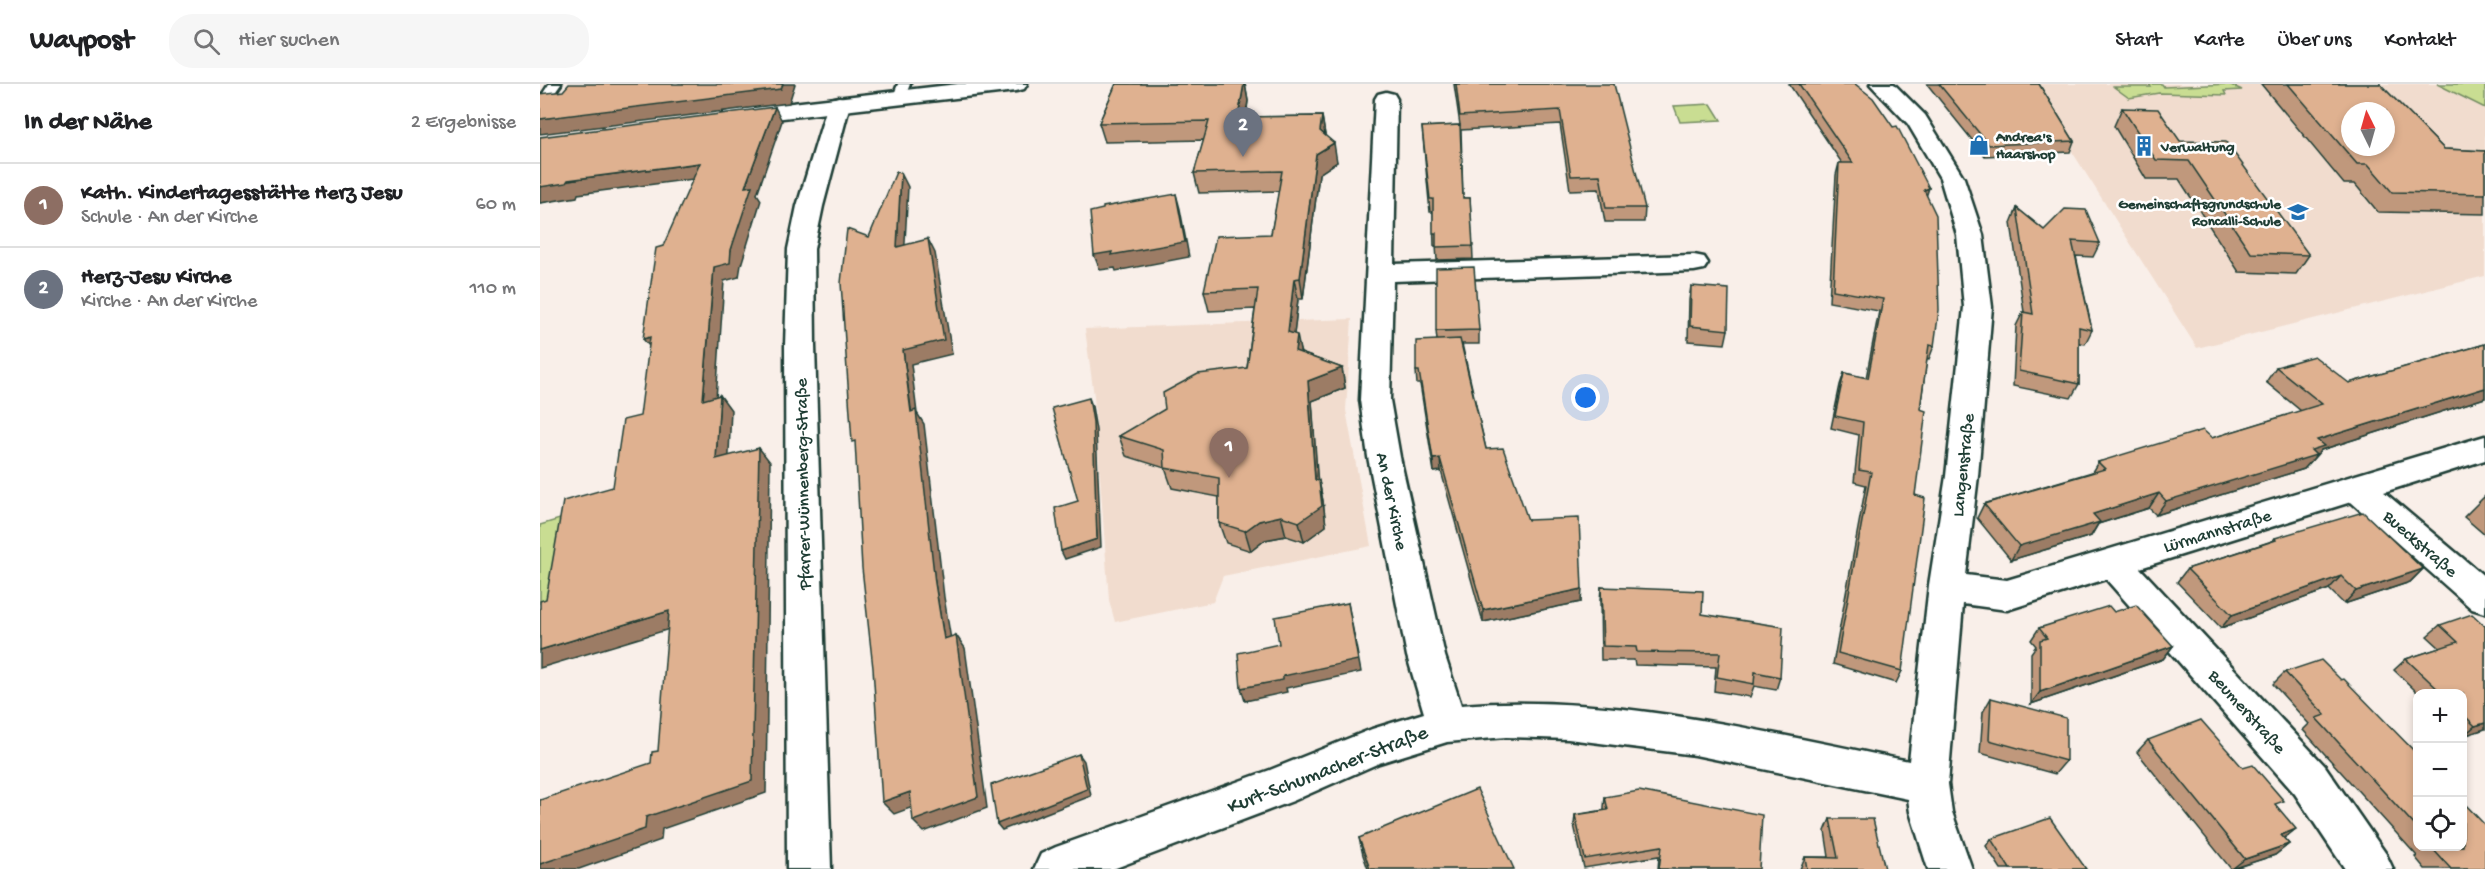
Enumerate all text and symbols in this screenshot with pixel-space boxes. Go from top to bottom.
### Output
search box [169,14,589,68]
text: Waypost [30,25,133,58]
icon: search [190,25,223,58]
text: Hier suchen [238,28,339,54]
text: Start [2115,29,2161,54]
text: Karte [2194,29,2244,54]
text: Über uns [2277,29,2351,54]
text: Kontakt [2384,29,2455,54]
north arrow [2341,102,2395,156]
pin: 2 [1224,107,1262,157]
text: In der Nähe [24,108,152,139]
text: 2 Ergebnisse [411,112,516,135]
place label: Andrea's Haarshop [1995,129,2056,164]
shop icon: Andrea's Haarshop [1967,133,1991,157]
building icon: Verwaltung [2132,134,2156,158]
place label: Verwaltung [2160,139,2235,157]
text: Kath. Kindertagesstätte Herz Jesu [81,181,403,207]
text: 1 [39,194,48,217]
text: 60 m [476,194,516,217]
place label: Gemeinschaftsgrundschule Roncalli-Schule [2118,196,2282,231]
school or university icon: Gemeinschaftsgrundschule Roncalli-Schule [2286,200,2310,224]
text: Schule · An der Kirche [81,207,258,230]
text: Herz-Jesu Kirche [81,265,231,291]
text: 2 [39,278,48,301]
text: 110 m [470,278,516,301]
text: Kirche · An der Kirche [81,291,257,314]
street label: Pfarrer-Wünnenberg-Straße [792,377,817,591]
your location [1571,383,1600,412]
street label: Langenstraße [1949,412,1980,518]
pin: 1 [1210,428,1248,478]
street label: An der Kirche [1370,451,1411,553]
street label: Lürmannstraße [2161,506,2275,559]
street label: Bueckstraße [2377,506,2461,583]
street label: Beumerstraße [2202,666,2290,760]
map controls [2413,689,2467,851]
button: + [2413,689,2467,743]
street label: Kurt-Schumacher-Straße [1224,721,1433,821]
button: − [2413,743,2467,797]
button: locate [2413,797,2467,851]

